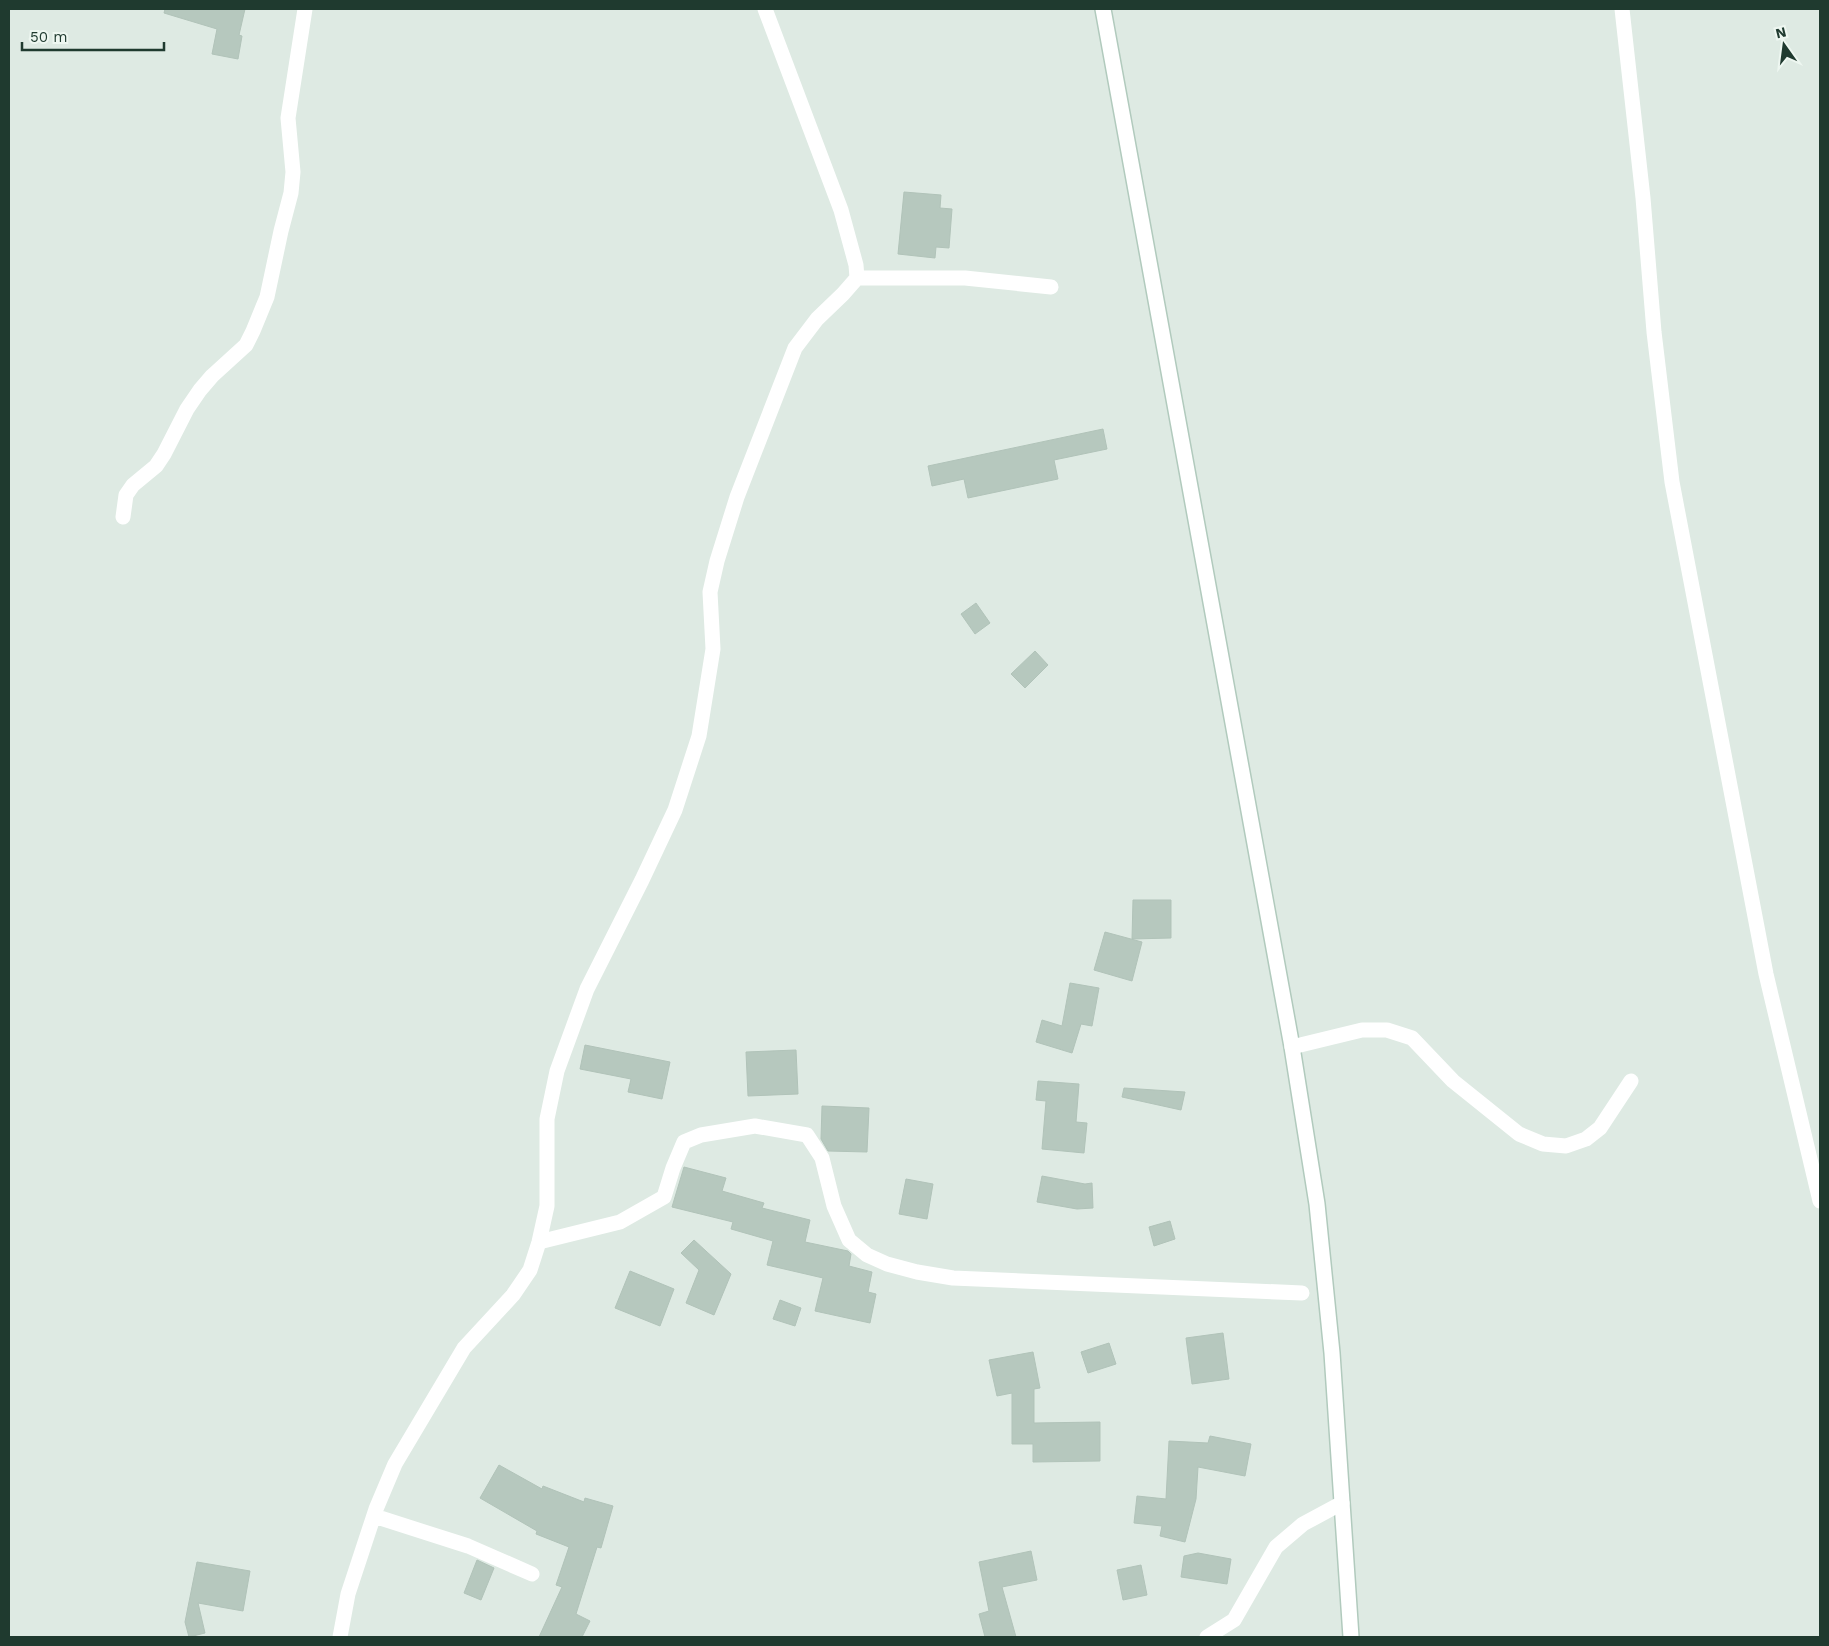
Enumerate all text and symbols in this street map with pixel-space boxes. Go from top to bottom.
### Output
scale bar [22,20,165,52]
north arrow [1759,20,1809,70]
text: N [1774,23,1788,41]
text: 50 m [30,28,67,46]

